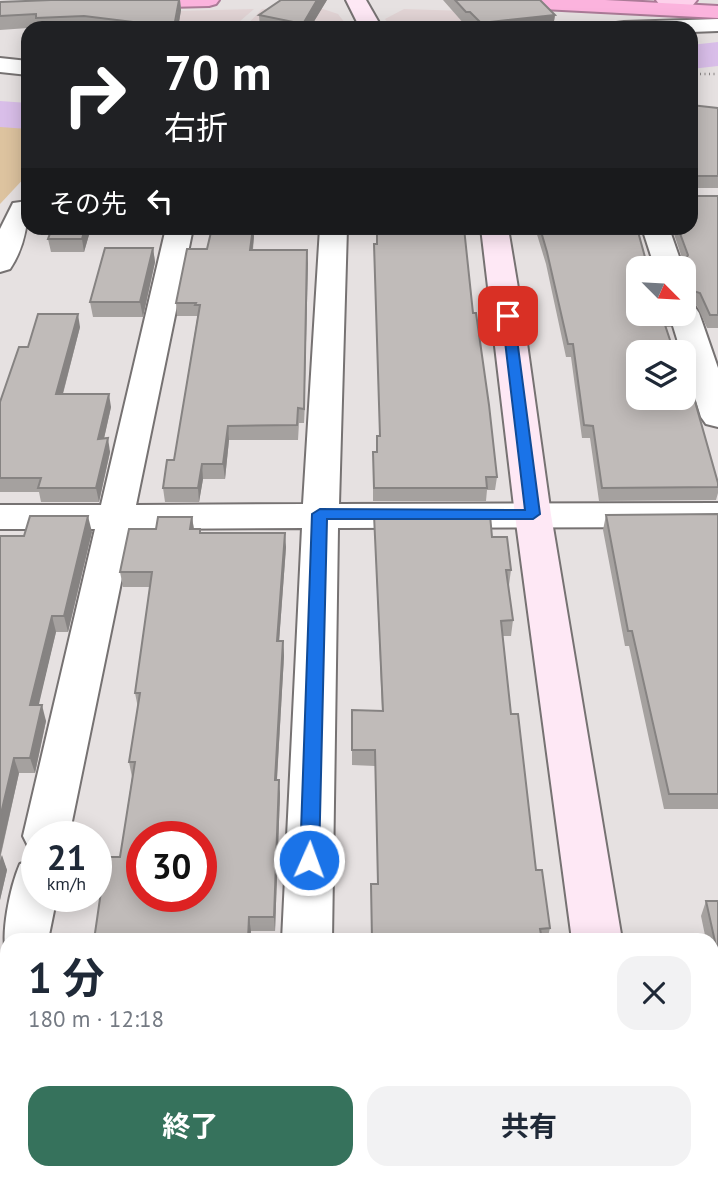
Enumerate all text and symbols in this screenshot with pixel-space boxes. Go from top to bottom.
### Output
text: 70 m [164,40,271,104]
icon: right [49,49,140,140]
text: 右折 [164,106,228,148]
icon: left [141,182,179,220]
text: その先 [49,187,127,220]
north arrow [626,256,696,326]
map controls [626,256,696,410]
pin [478,286,538,346]
icon: arrive [489,297,527,335]
button: layers [626,340,696,410]
speed limit sign: 30 [126,821,217,912]
position arrow [272,823,346,897]
text: 21 [47,834,86,880]
text: km/h [47,872,86,895]
text: 1 分 [28,950,104,1005]
button: close [617,956,691,1030]
text: 180 m · 12:18 [28,1004,164,1033]
button: 終了 [28,1086,353,1166]
button: 共有 [367,1086,691,1166]

